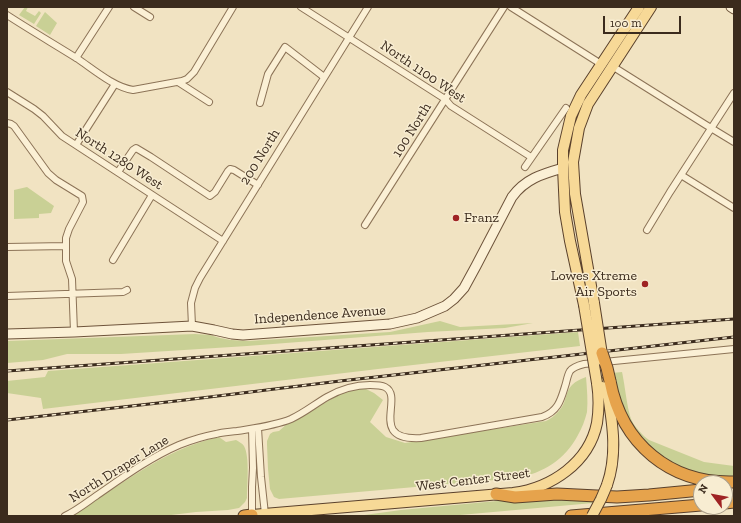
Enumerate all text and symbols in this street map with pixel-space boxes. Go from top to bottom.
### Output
scale bar [605,8,683,34]
text: 100 m [610,16,642,30]
street label: North 1100 West [377,37,469,107]
street label: 100 North [389,100,435,160]
street label: North 1280 West [72,124,166,194]
street label: 200 North [236,126,284,188]
place label: Franz [464,210,499,226]
marker: Franz [451,213,461,223]
place label: Lowes Xtreme Air Sports [551,268,637,300]
marker: Lowes Xtreme Air Sports [640,279,650,289]
street label: Independence Avenue [254,302,386,328]
street label: North Draper Lane [66,432,172,506]
street label: West Center Street [415,465,531,495]
north arrow [693,475,733,515]
text: N [696,482,711,496]

